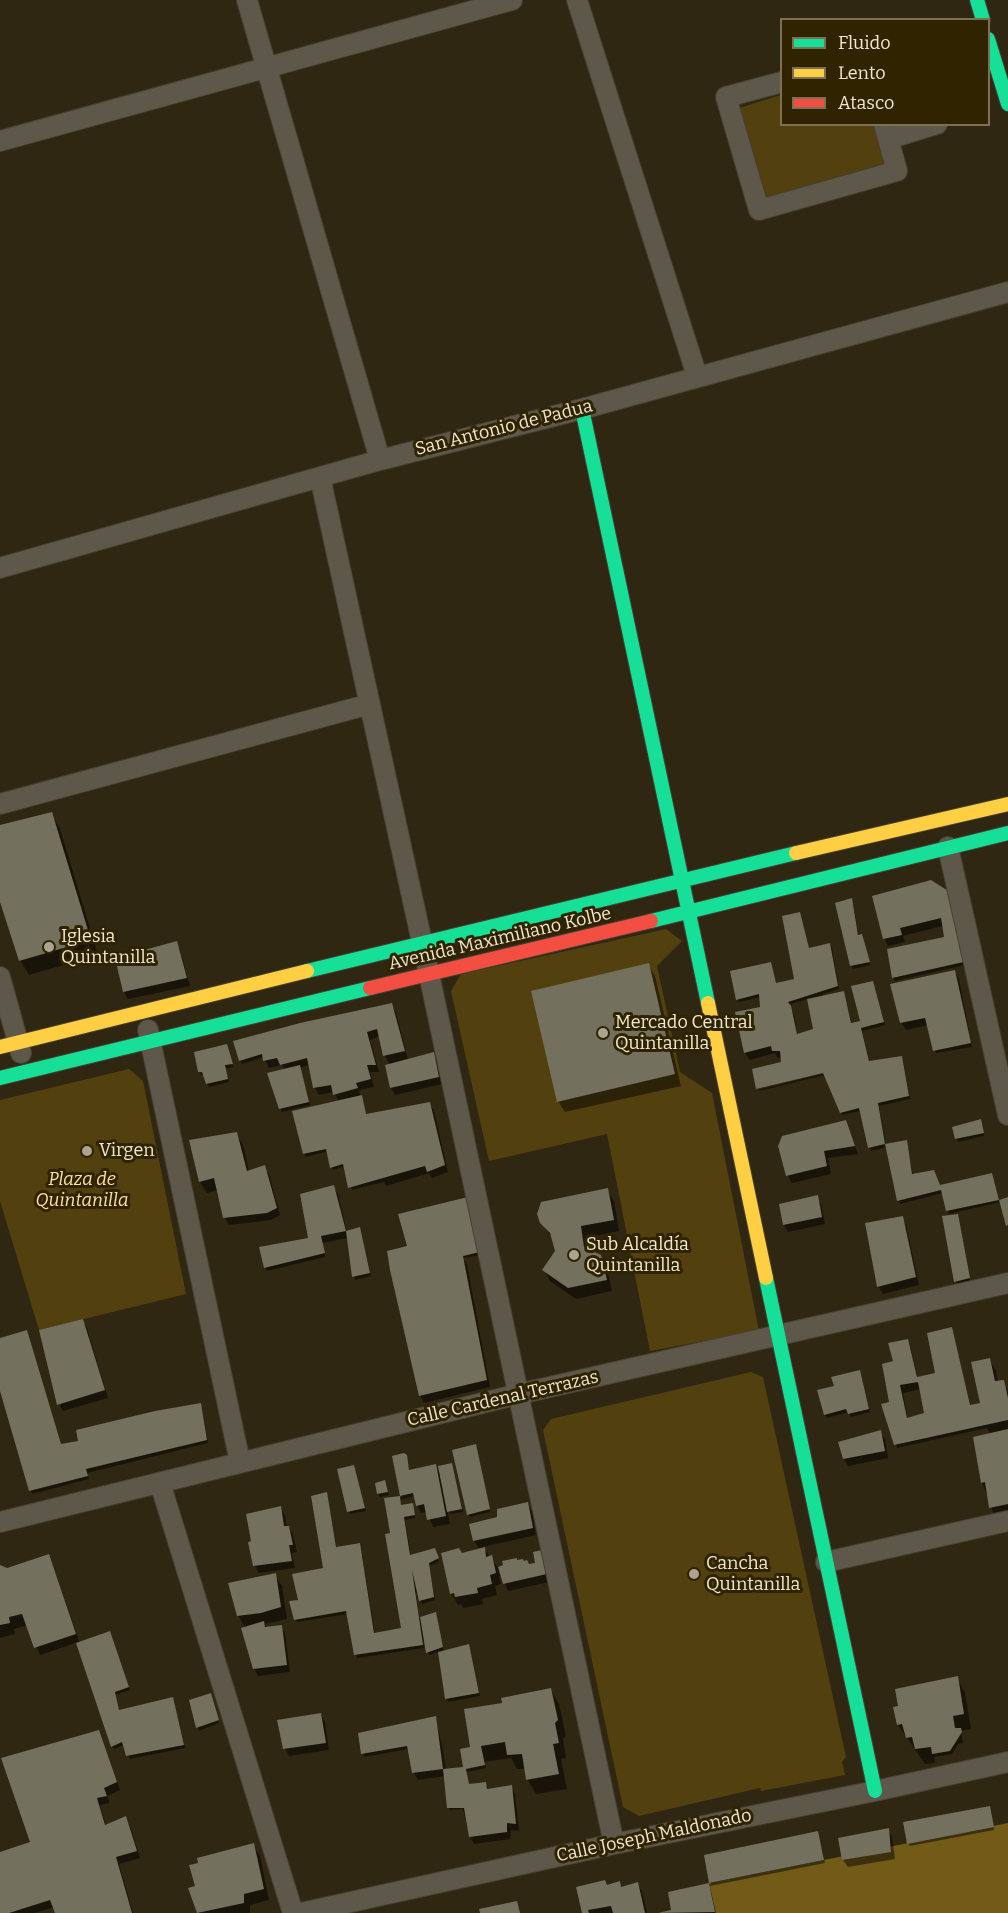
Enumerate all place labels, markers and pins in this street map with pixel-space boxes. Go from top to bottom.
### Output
place label: Iglesia Quintanilla [61,926,155,968]
marker: Iglesia Quintanilla [42,940,56,954]
place label: Mercado Central Quintanilla [615,1012,753,1054]
marker: Mercado Central Quintanilla [596,1026,610,1040]
place label: Virgen [99,1140,155,1162]
marker: Virgen [80,1144,94,1158]
place label: Sub Alcaldía Quintanilla [586,1234,689,1276]
marker: Sub Alcaldía Quintanilla [567,1248,581,1262]
place label: Cancha Quintanilla [706,1553,800,1596]
marker: Cancha Quintanilla [687,1567,701,1581]

